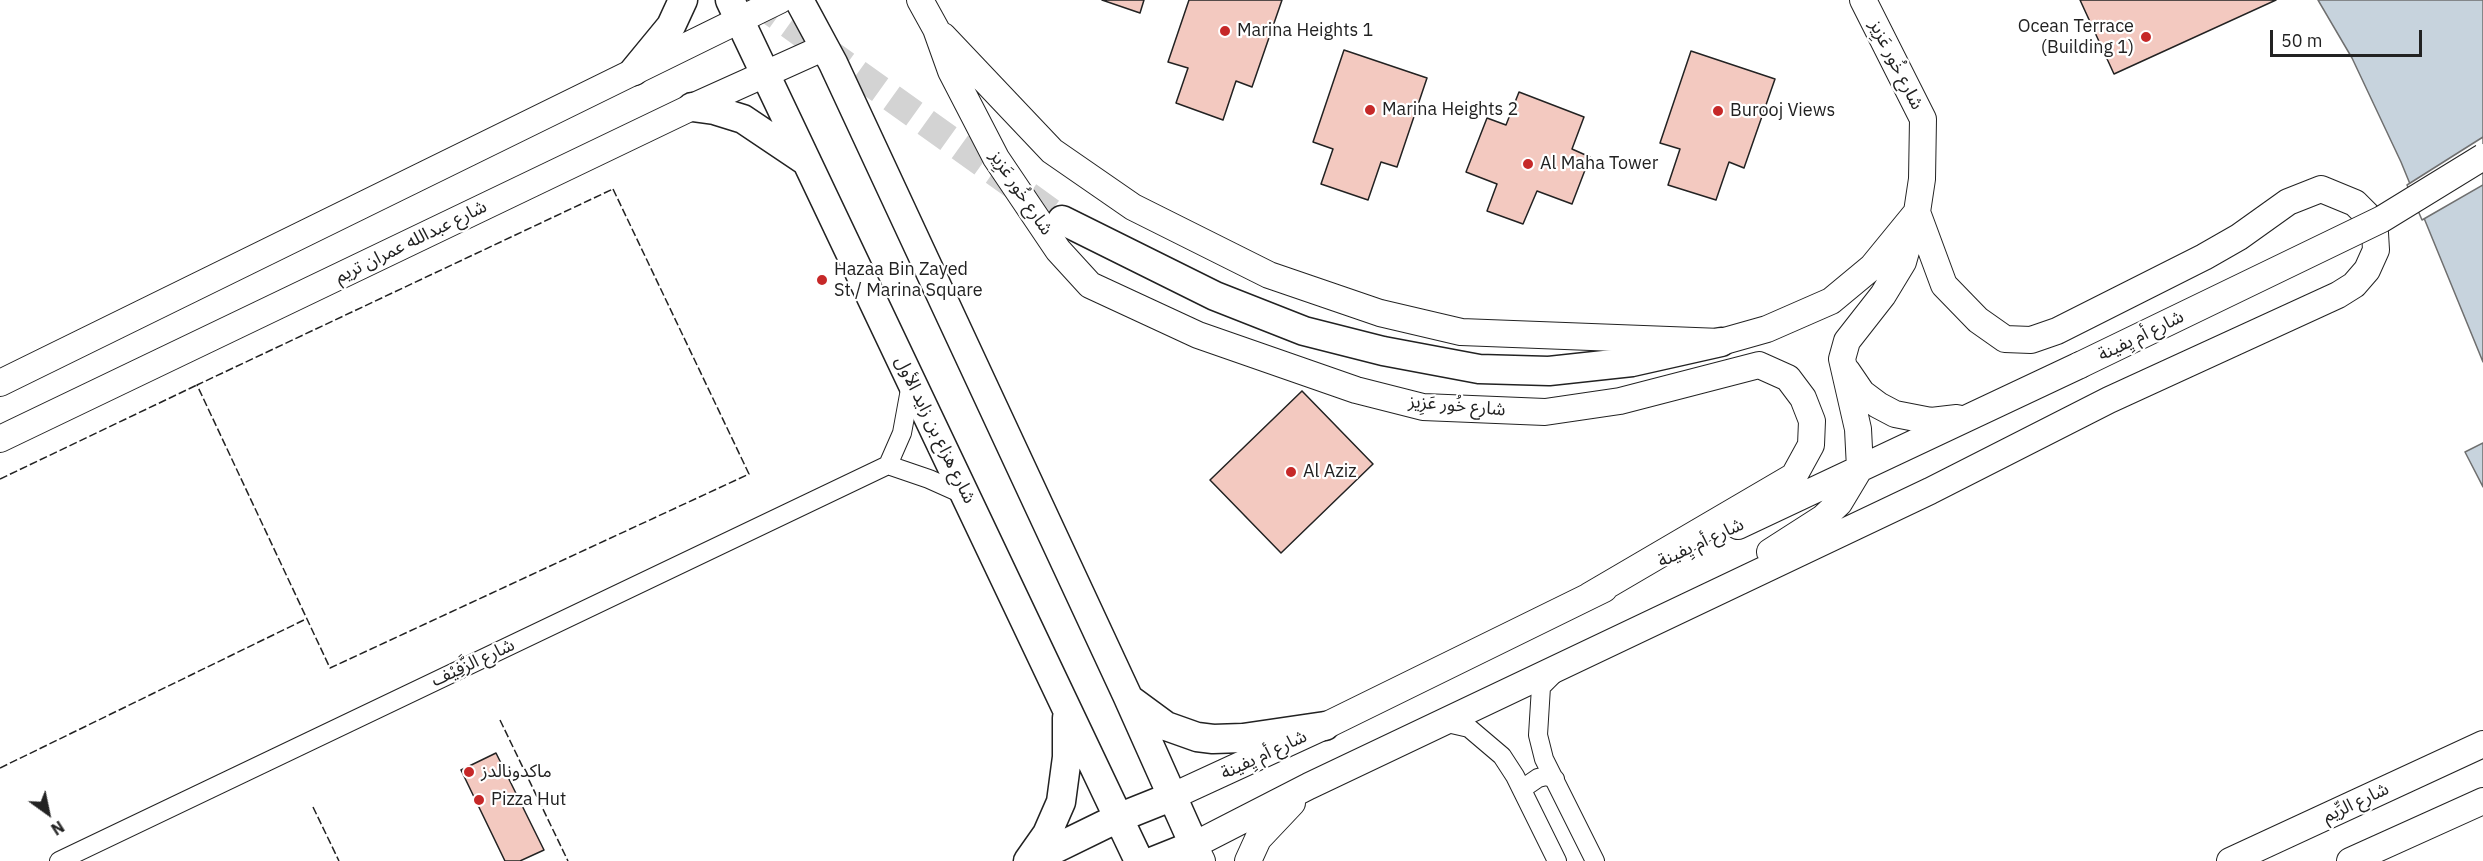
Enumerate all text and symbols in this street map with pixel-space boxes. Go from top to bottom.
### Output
place label: Ocean Terrace (Building 1) [2018,16,2134,58]
street label: شارع خُور عَزِيز [1864,17,1928,113]
scale bar [2273,18,2424,56]
place label: Marina Heights 1 [1237,20,1373,42]
marker: Marina Heights 1 [1218,24,1232,38]
text: 50 m [2281,29,2323,52]
marker: Ocean Terrace (Building 1) [2139,30,2153,44]
place label: Marina Heights 2 [1382,99,1518,121]
place label: Burooj Views [1730,100,1835,122]
marker: Marina Heights 2 [1363,103,1377,117]
marker: Burooj Views [1711,104,1725,118]
street label: شارع خُور عَزِيز [985,147,1057,239]
place label: Al Maha Tower [1540,153,1658,175]
marker: Al Maha Tower [1521,157,1535,171]
street label: شارع عبدالله عمران تريم [332,196,490,288]
place label: Hazaa Bin Zayed St / Marina Square [834,259,983,302]
marker: Hazaa Bin Zayed St / Marina Square [815,273,829,287]
street label: شارع أم يِفينة [2095,306,2187,366]
street label: شارع هزاع بن زايد الأول [890,353,980,507]
street label: شارع خُور عَزِيز [1408,391,1506,421]
place label: Al Aziz [1303,461,1357,483]
marker: Al Aziz [1284,465,1298,479]
street label: شارع أم يِفينة [1655,514,1747,572]
street label: شارع الزَّفِيْف [428,634,518,692]
street label: شارع أم يِفينة [1218,726,1310,784]
place label: ماكدونالدز [481,761,552,783]
marker: ماكدونالدز [462,765,476,779]
street label: شارع الرِّيم [2320,778,2392,828]
north arrow [18,783,78,843]
place label: Pizza Hut [491,789,566,811]
marker: Pizza Hut [472,793,486,807]
text: N [47,817,68,840]

